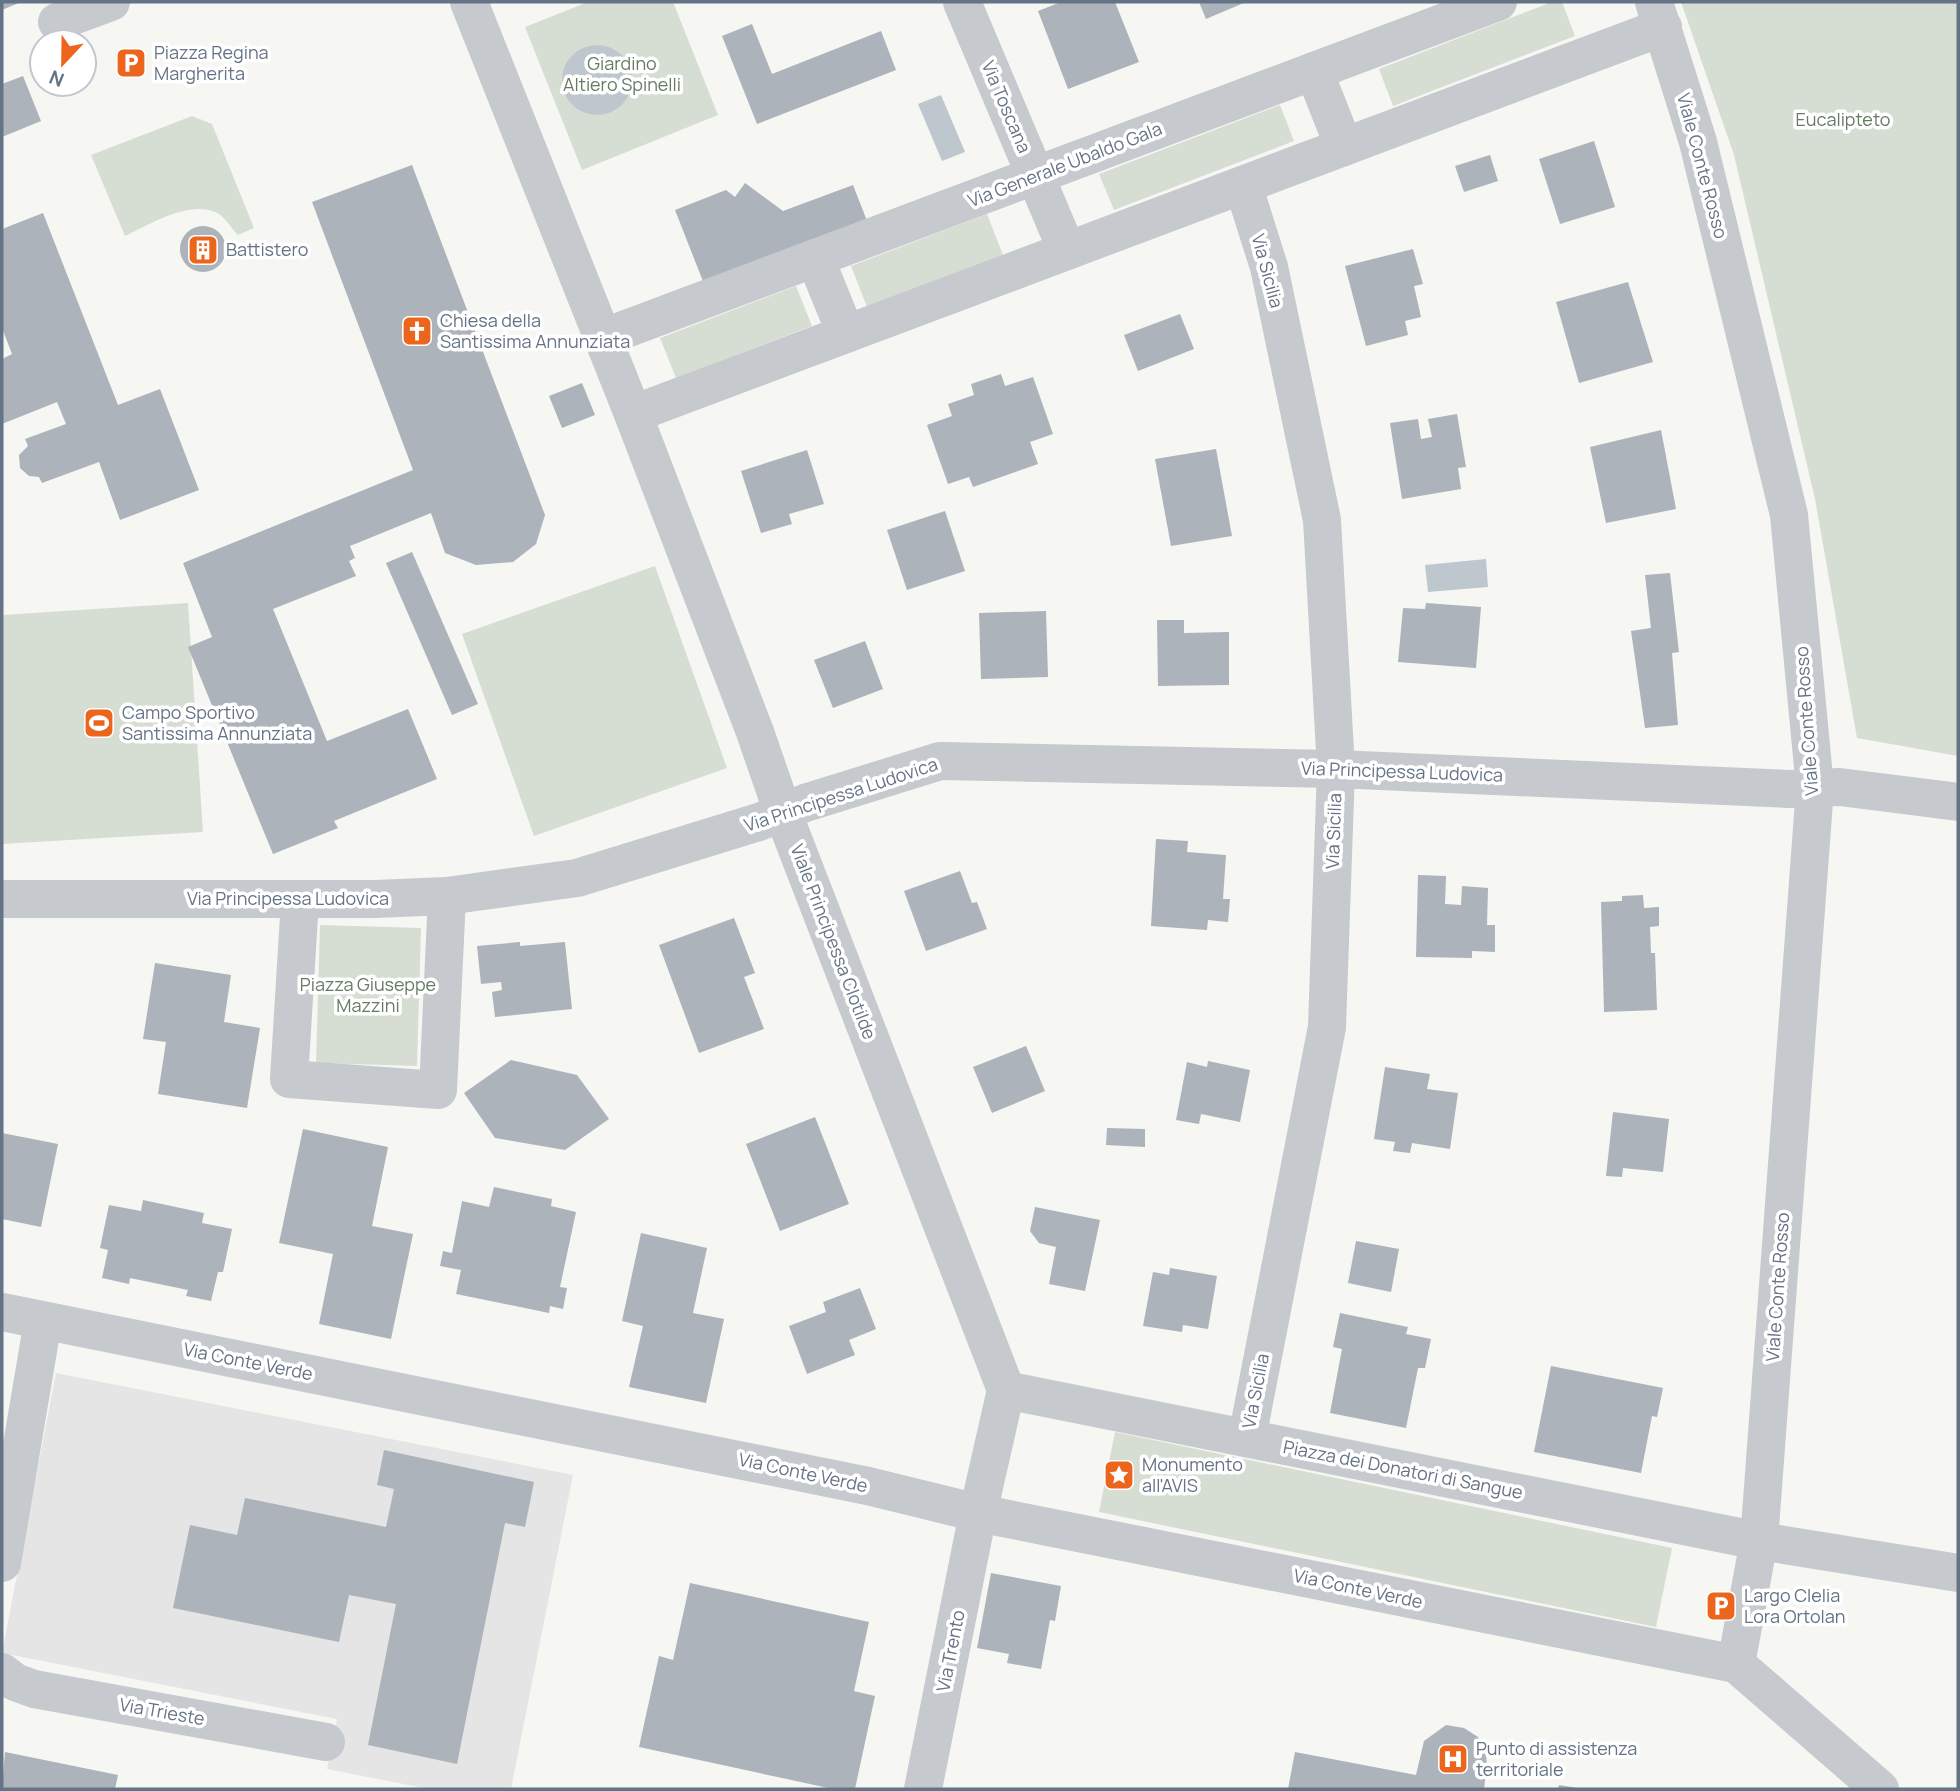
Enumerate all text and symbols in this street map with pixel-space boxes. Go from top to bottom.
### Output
north arrow [28,28,98,98]
place label: Piazza Regina Margherita [154,40,269,85]
parking icon: Piazza Regina Margherita [114,46,148,80]
park label: Giardino Altiero Spinelli [563,51,681,96]
street label: Via Toscana [977,57,1037,156]
text: N [45,64,68,93]
street label: Viale Conte Rosso [1672,90,1734,241]
park label: Eucalipteto [1796,107,1890,131]
street label: Via Generale Ubaldo Gala [964,116,1165,212]
street label: Via Sicilia [1247,231,1289,311]
building icon: Battistero [186,233,220,267]
place label: Battistero [226,237,308,261]
place label: Chiesa della Santissima Annunziata [440,308,630,353]
church icon: Chiesa della Santissima Annunziata [400,314,434,348]
street label: Viale Conte Rosso [1789,646,1823,797]
place label: Campo Sportivo Santissima Annunziata [122,700,312,745]
sports icon: Campo Sportivo Santissima Annunziata [82,706,116,740]
street label: Via Principessa Ludovica [741,751,941,837]
street label: Via Principessa Ludovica [1301,755,1503,787]
street label: Via Sicilia [1320,793,1346,869]
street label: Viale Principessa Clotilde [786,841,882,1043]
street label: Via Principessa Ludovica [187,886,389,910]
park label: Piazza Giuseppe Mazzini [300,972,436,1017]
street label: Viale Conte Rosso [1760,1211,1794,1362]
street label: Via Conte Verde [181,1337,315,1385]
street label: Via Sicilia [1236,1351,1274,1430]
street label: Piazza dei Donatori di Sangue [1281,1434,1525,1504]
street label: Via Conte Verde [736,1447,870,1497]
place label: Monumento all'AVIS [1142,1452,1243,1497]
place icon: Monumento all'AVIS [1102,1458,1136,1492]
street label: Via Conte Verde [1291,1563,1425,1613]
place label: Largo Clelia Lora Ortolan [1744,1583,1845,1628]
parking icon: Largo Clelia Lora Ortolan [1704,1589,1738,1623]
street label: Via Trento [930,1608,970,1694]
street label: Via Trieste [118,1692,207,1730]
place label: Punto di assistenza territoriale [1476,1736,1637,1781]
hospital icon: Punto di assistenza territoriale [1436,1742,1470,1776]

